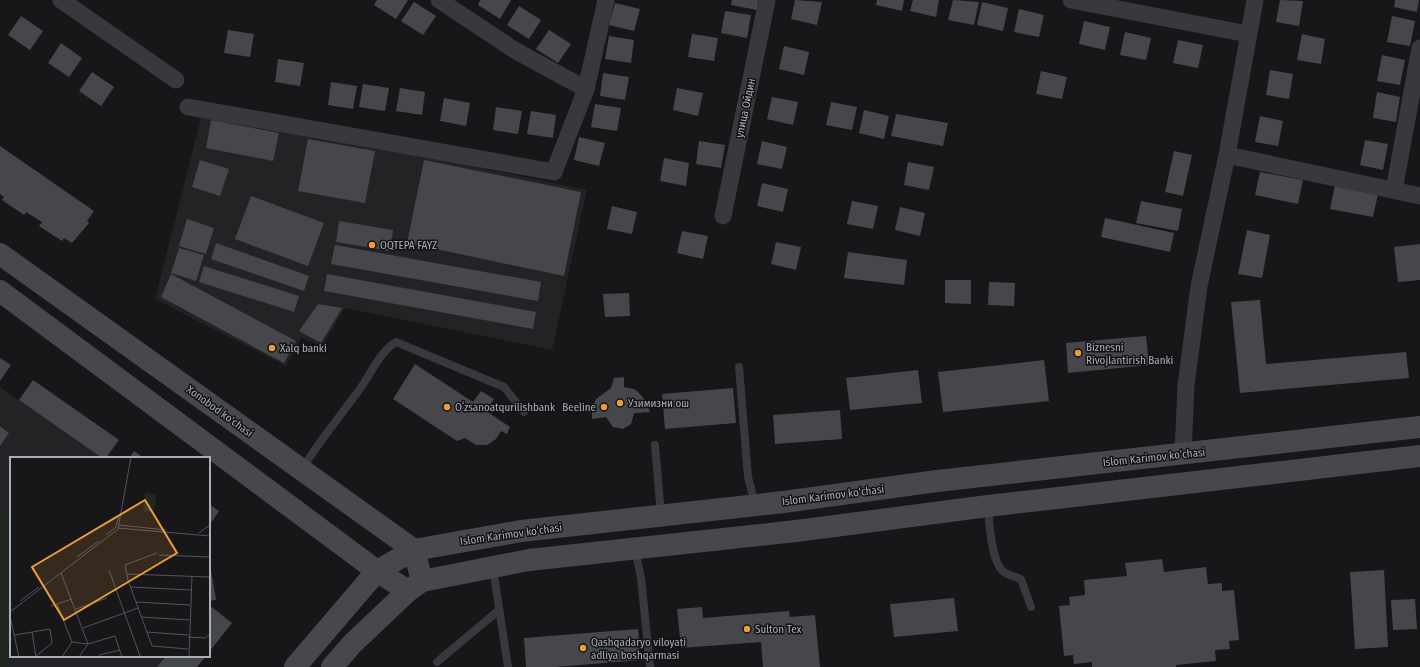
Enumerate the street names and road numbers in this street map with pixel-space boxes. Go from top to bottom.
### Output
street label: улица Ойдин [733,77,758,139]
street label: Xonobod ko'chasi [184,383,256,440]
street label: Islom Karimov ko‘chasi [1102,446,1206,469]
street label: Islom Karimov ko‘chasi [781,483,885,508]
street label: Islom Karimov ko‘chasi [459,521,563,548]

